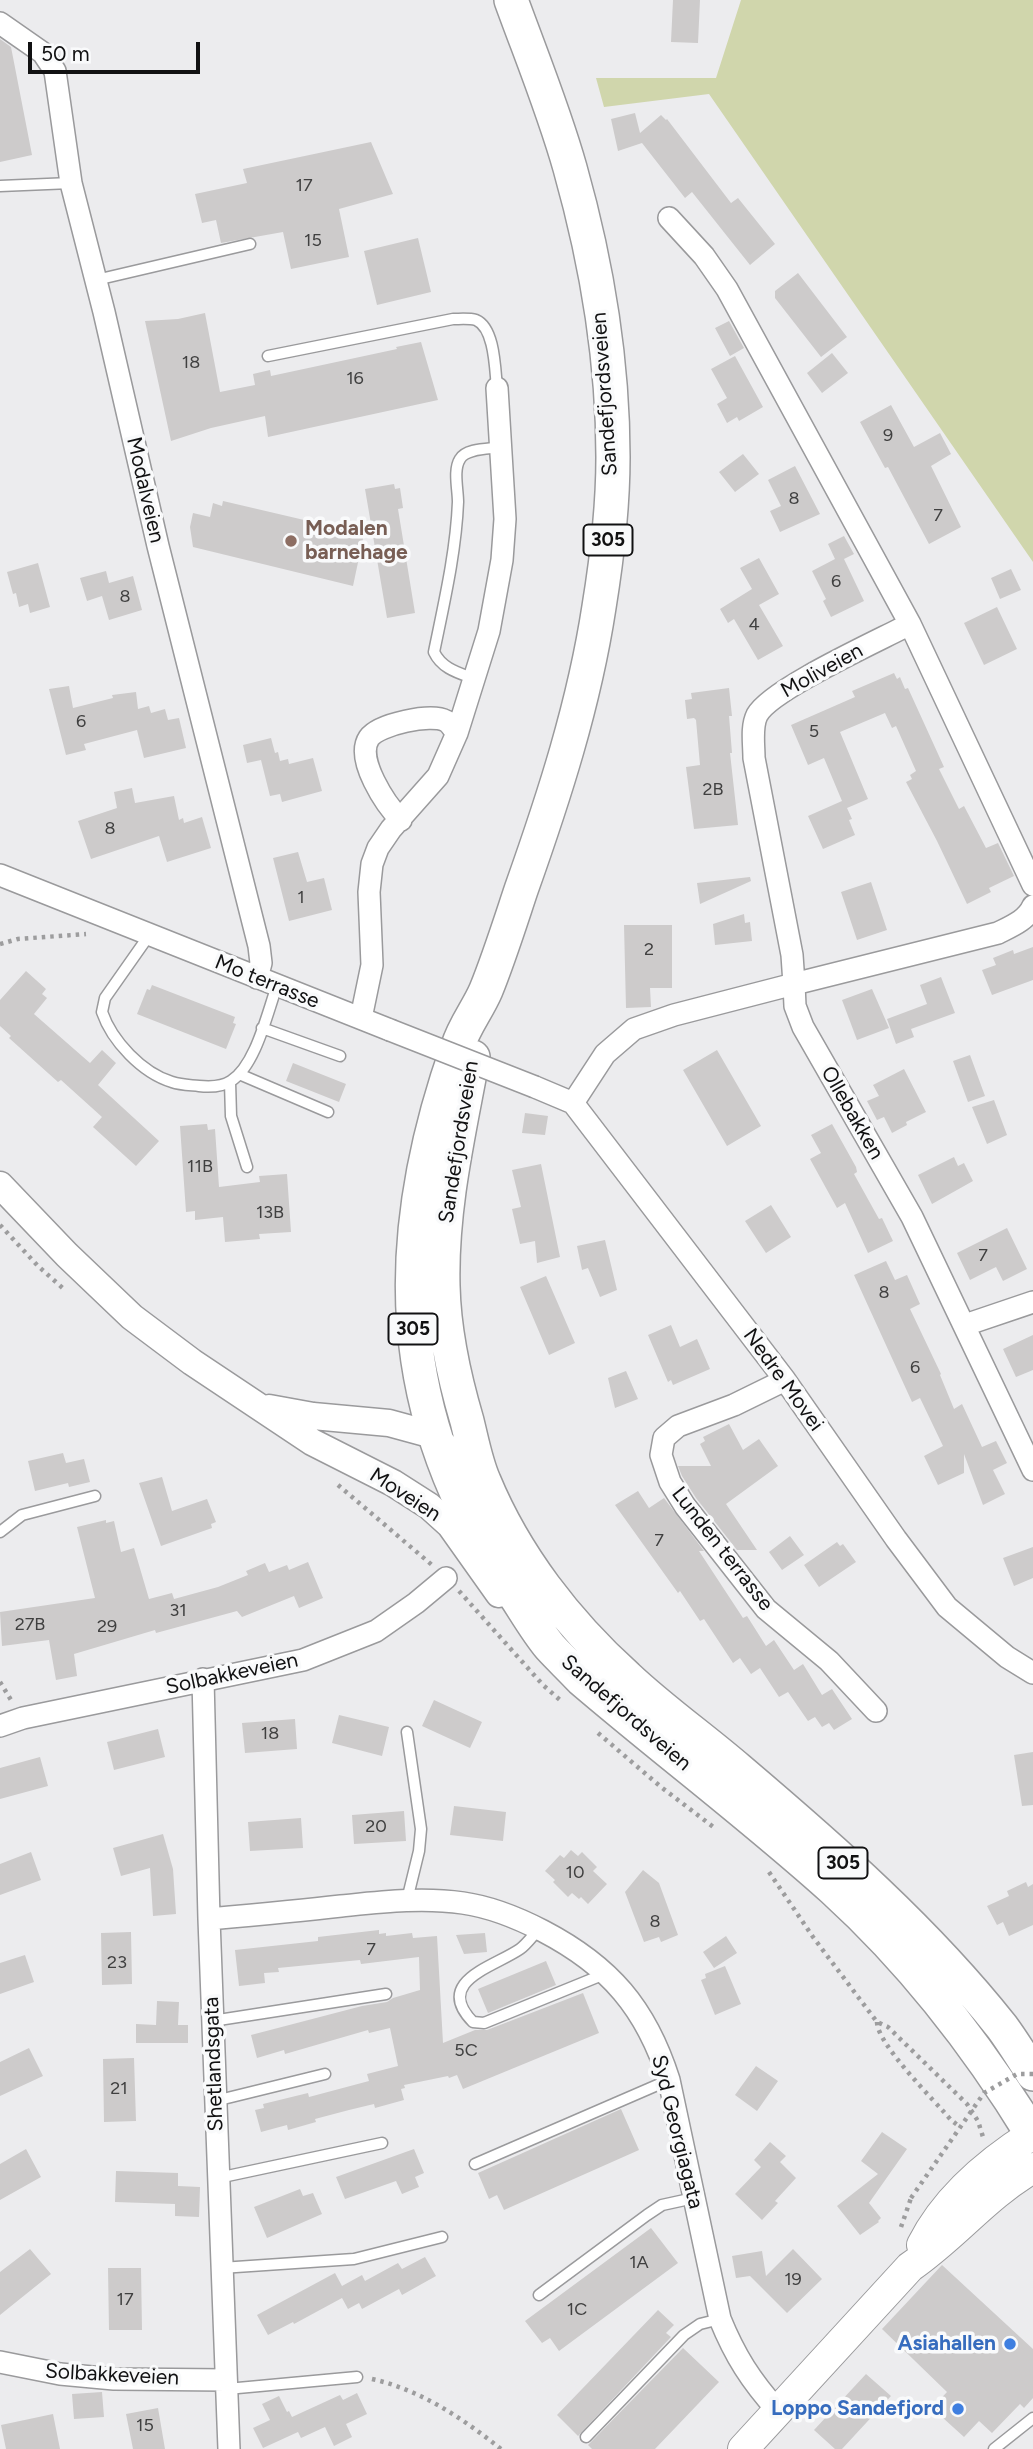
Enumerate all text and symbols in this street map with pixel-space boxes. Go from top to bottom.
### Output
scale bar [32,28,203,72]
text: 50 m [41,41,90,66]
house number: 17 [295,175,313,197]
house number: 15 [304,230,322,252]
street label: Sandefjordsveien [587,311,623,477]
house number: 18 [182,352,200,374]
house number: 16 [346,368,364,390]
house number: 9 [883,425,893,447]
street label: Modalveien [121,435,169,545]
house number: 8 [788,488,800,510]
house number: 7 [933,505,943,527]
place label: Modalen barnehage [305,516,408,566]
road number: 305 [584,524,632,555]
marker: Modalen barnehage [283,533,299,549]
house number: 6 [831,571,841,593]
house number: 8 [119,586,131,608]
house number: 4 [748,614,760,636]
street label: Moliveien [777,638,867,704]
house number: 6 [76,711,86,733]
house number: 5 [809,721,819,743]
house number: 2B [702,779,724,801]
house number: 8 [104,818,116,840]
house number: 1 [297,887,305,909]
house number: 2 [644,939,654,961]
street label: Mo terrasse [211,950,323,1014]
street label: Sandefjordsveien [434,1059,484,1225]
street label: Ollebakken [815,1062,889,1164]
house number: 11B [187,1156,213,1178]
house number: 13B [256,1202,284,1224]
house number: 7 [978,1245,988,1267]
house number: 8 [878,1282,890,1304]
road number: 305 [388,1314,438,1344]
street label: Nedre Movei [737,1324,829,1436]
house number: 6 [910,1357,920,1379]
street label: Moveien [365,1463,445,1527]
street label: Lunden terrasse [666,1482,778,1616]
house number: 7 [654,1530,664,1552]
house number: 31 [169,1600,187,1622]
house number: 27B [15,1614,45,1636]
house number: 29 [97,1616,117,1638]
street label: Solbakkeveien [164,1648,300,1700]
street label: Sandefjordsveien [556,1650,696,1776]
house number: 18 [261,1723,279,1745]
house number: 20 [365,1816,387,1838]
road number: 305 [818,1848,868,1879]
house number: 10 [566,1862,584,1884]
house number: 8 [649,1911,661,1933]
house number: 7 [366,1939,376,1961]
house number: 23 [107,1952,127,1974]
street label: Shetlandsgata [199,1996,229,2132]
house number: 5C [454,2040,478,2062]
street label: Syd Georgiagata [646,2053,708,2211]
house number: 21 [110,2078,128,2100]
house number: 1A [629,2252,649,2274]
house number: 19 [784,2269,802,2291]
house number: 17 [116,2289,134,2311]
house number: 1C [567,2299,587,2321]
place label: Asiahallen [897,2331,996,2357]
marker: Asiahallen [1002,2336,1018,2352]
street label: Solbakkeveien [44,2359,180,2391]
place label: Loppo Sandefjord [771,2396,944,2422]
marker: Loppo Sandefjord [950,2401,966,2417]
house number: 15 [136,2415,154,2437]

